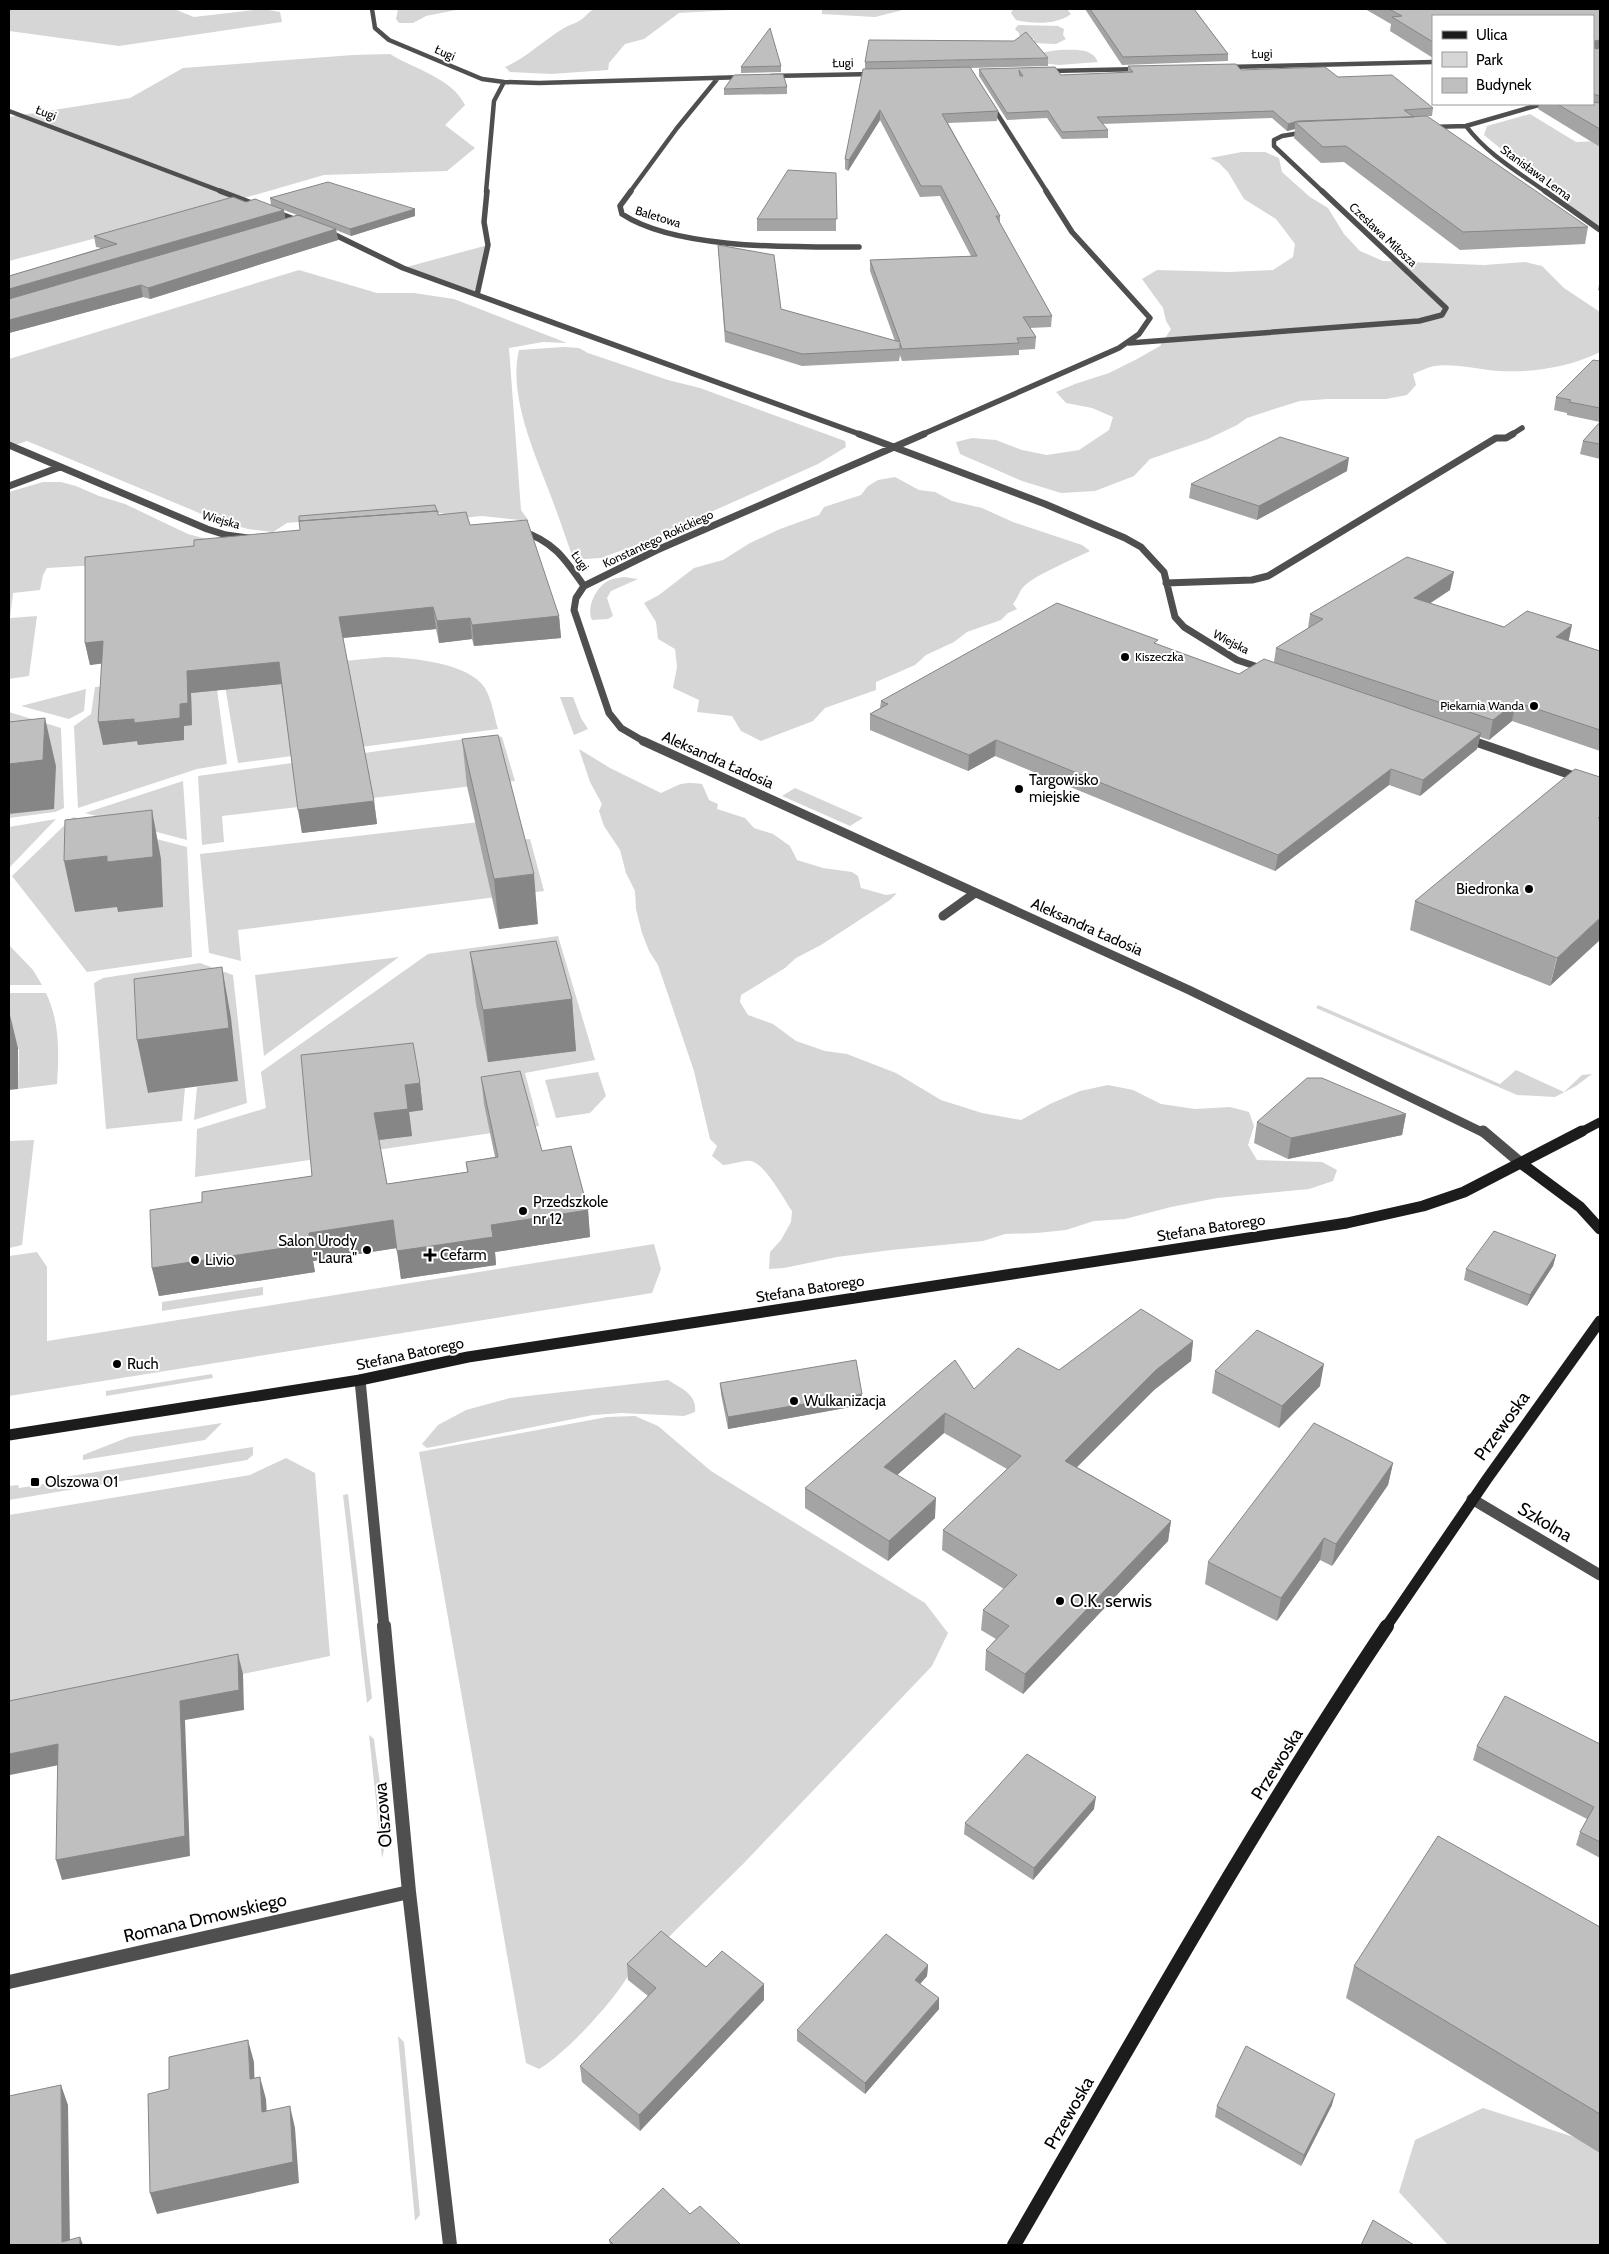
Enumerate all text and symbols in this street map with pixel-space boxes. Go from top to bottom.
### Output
legend [1432,15,1594,105]
text: Ulica [1476,26,1508,44]
street label: Ługi [433,42,458,64]
street label: Ługi [1251,46,1273,61]
text: Park [1476,51,1503,69]
street label: Ługi [832,55,854,70]
text: Budynek [1476,76,1532,94]
street label: Ługi [34,102,59,123]
street label: Stanisława Lema [1498,142,1575,204]
street label: Czesława Miłosza [1346,199,1421,270]
street label: Baletowa [634,203,683,231]
street label: Konstantego Rokickiego [600,506,716,571]
street label: Wiejska [201,507,242,532]
street label: Ługi [568,548,593,574]
street label: Wiejska [1211,626,1252,657]
place label: Kiszeczka [1135,649,1184,664]
marker: Kiszeczka [1119,651,1131,663]
place label: Piekarnia Wanda [1440,698,1524,713]
marker: Piekarnia Wanda [1528,700,1540,712]
street label: Aleksandra Ładosia [659,727,777,793]
place label: Targowisko miejskie [1029,771,1098,806]
marker: Targowisko miejskie [1013,783,1025,795]
place label: Biedronka [1456,880,1520,898]
marker: Biedronka [1523,883,1535,895]
street label: Aleksandra Ładosia [1028,894,1146,960]
place label: Przedszkole nr 12 [533,1193,608,1228]
marker: Przedszkole nr 12 [517,1205,529,1217]
street label: Stefana Batorego [1156,1211,1266,1245]
place label: Salon Urody "Laura" [278,1232,357,1267]
marker: Salon Urody "Laura" [361,1244,373,1256]
place label: Cefarm [440,1246,487,1264]
marker: Cefarm [424,1249,436,1261]
place label: Livio [205,1251,235,1269]
marker: Livio [189,1254,201,1266]
street label: Stefana Batorego [755,1272,865,1306]
street label: Stefana Batorego [355,1334,465,1374]
place label: Ruch [127,1355,159,1373]
marker: Ruch [111,1358,123,1370]
street label: Przewoska [1470,1387,1535,1465]
place label: Wulkanizacja [804,1392,887,1410]
marker: Wulkanizacja [788,1395,800,1407]
place label: Olszowa 01 [45,1473,118,1491]
marker: Olszowa 01 [29,1476,41,1488]
street label: Szkolna [1514,1497,1576,1547]
place label: O.K. serwis [1070,1590,1152,1612]
marker: O.K. serwis [1054,1595,1066,1607]
street label: Przewoska [1246,1724,1308,1804]
street label: Olszowa [369,1781,397,1848]
street label: Romana Dmowskiego [121,1889,289,1947]
street label: Przewoska [1039,2072,1099,2153]

